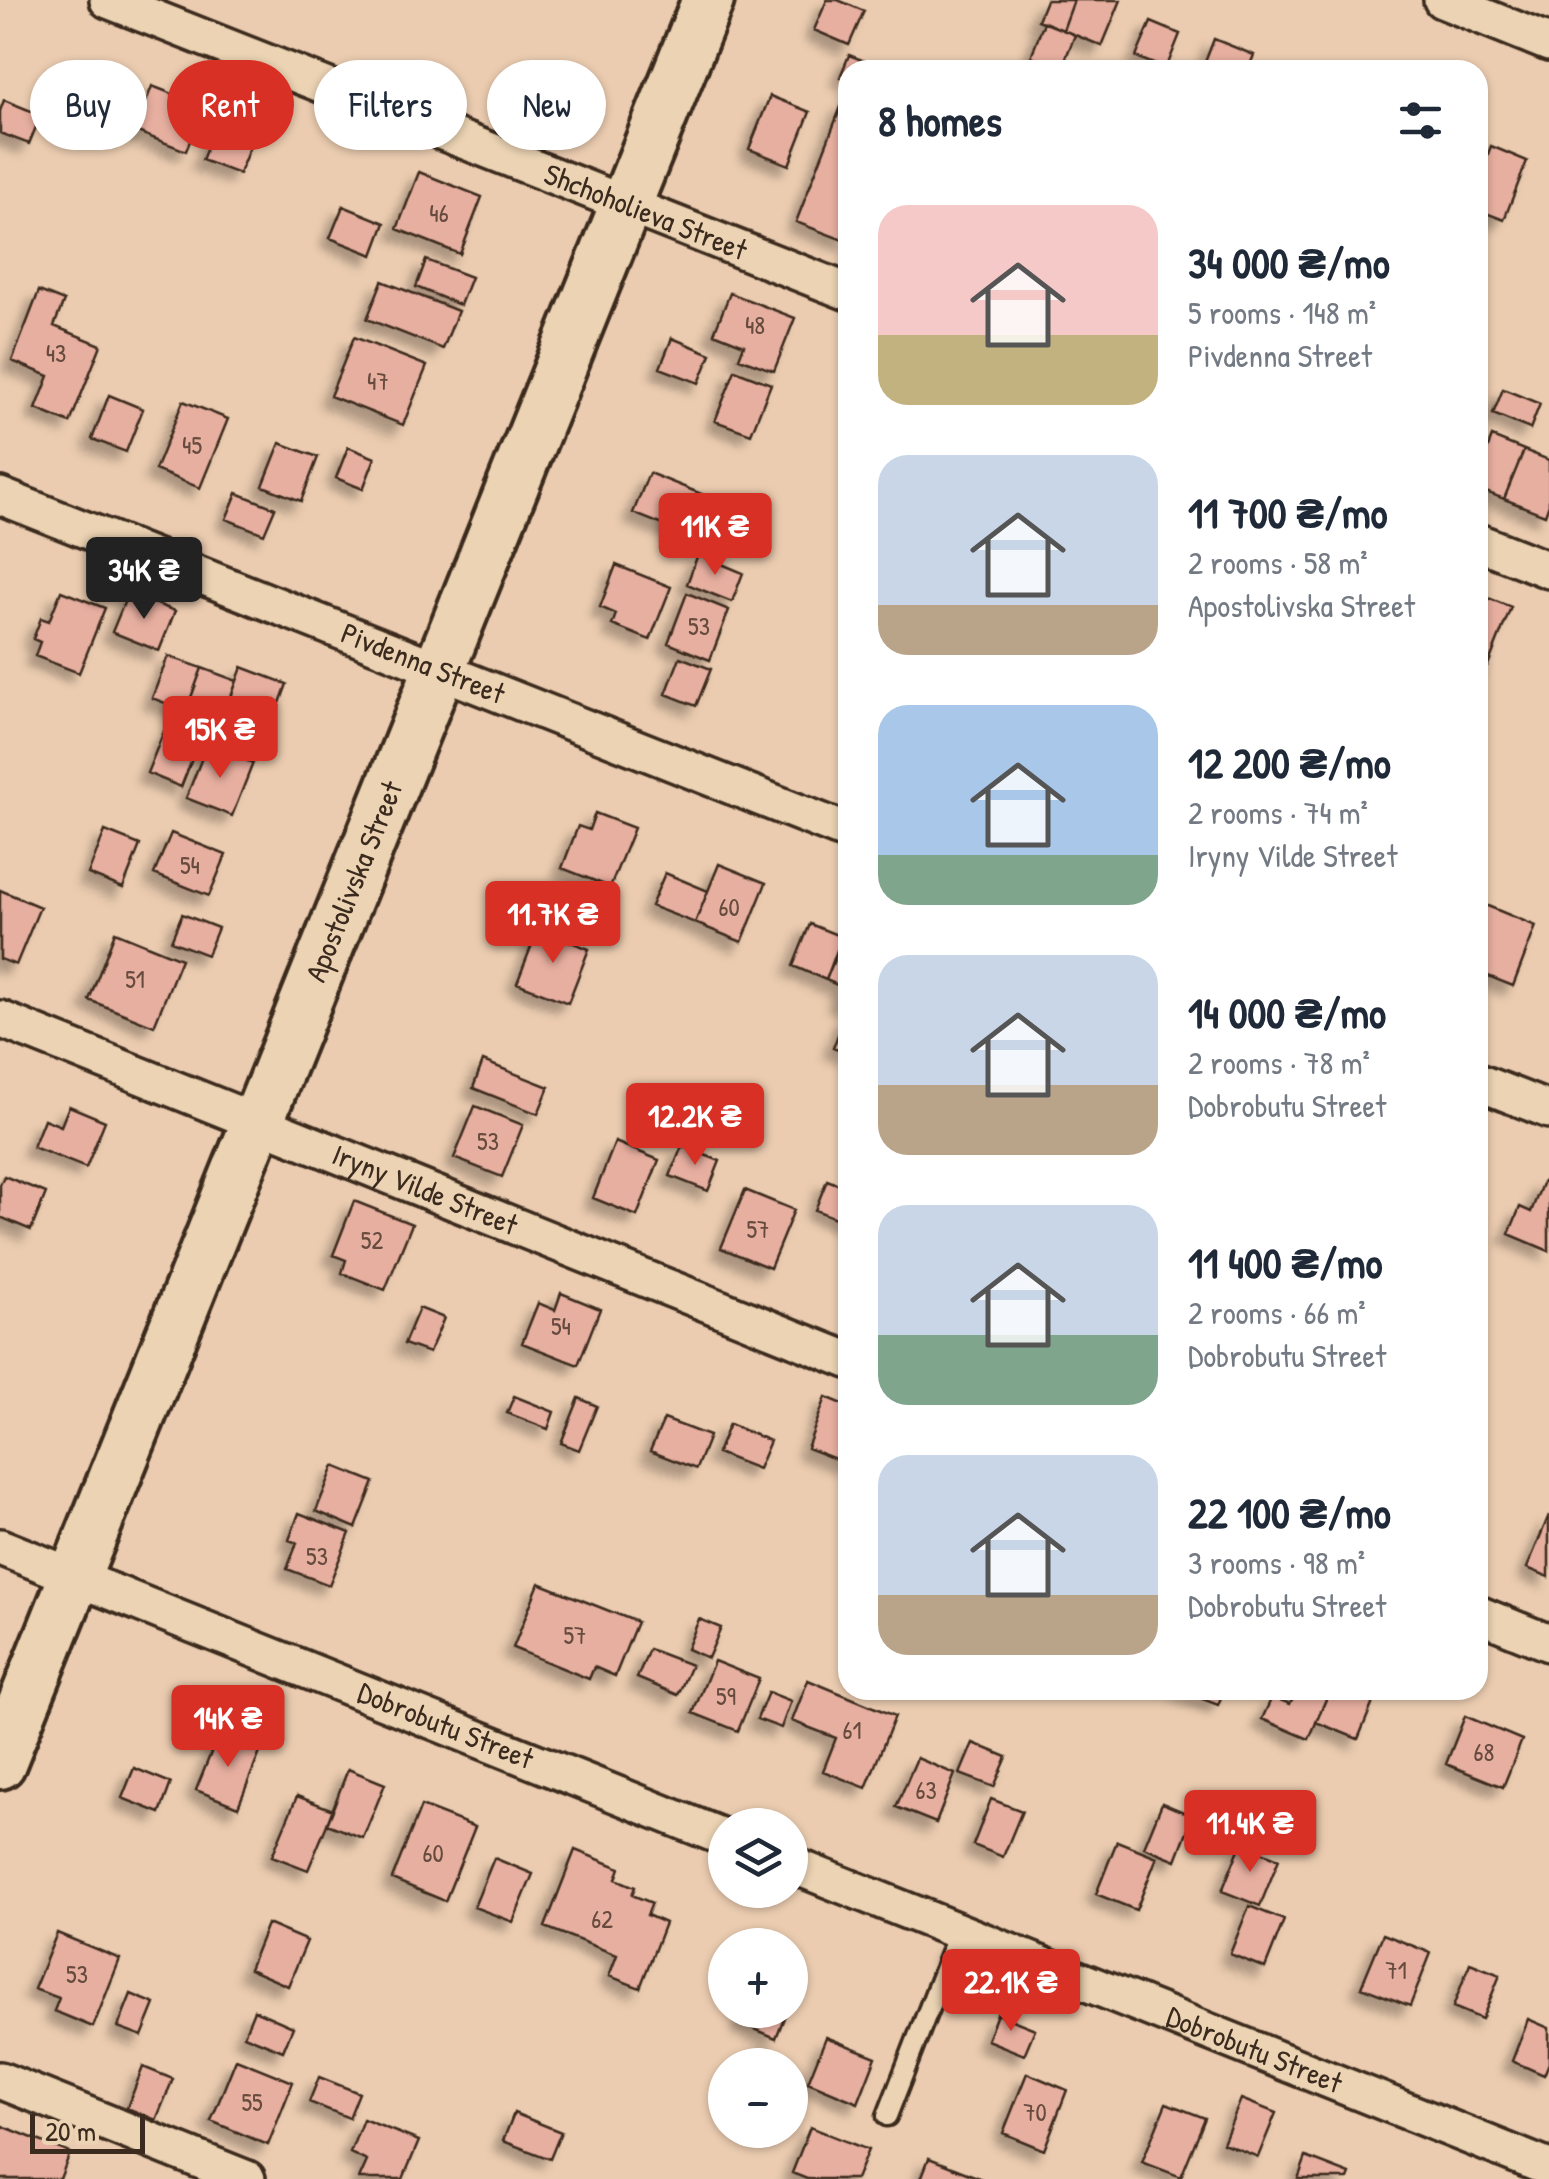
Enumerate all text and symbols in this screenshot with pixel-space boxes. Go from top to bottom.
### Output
chip: Buy [30,60,147,150]
chip: Rent [167,60,294,150]
chip: Filters [314,60,467,150]
chip: New [487,60,606,150]
text: 8 homes [878,92,1002,149]
icon: filters [1393,93,1448,148]
street label: Shchoholieva Street [539,153,754,269]
house number: 46 [429,196,449,230]
text: 34 000 ₴/mo [1188,234,1390,291]
icon: home [958,245,1078,365]
text: 5 rooms · 148 m² [1188,291,1376,334]
house number: 48 [745,308,765,342]
text: Pivdenna Street [1188,334,1372,377]
house number: 43 [46,336,66,370]
house number: 47 [367,364,389,398]
house number: 45 [182,428,202,462]
text: 11 700 ₴/mo [1188,484,1388,541]
pin: 11K ₴ [645,493,785,578]
icon: home [958,495,1078,615]
text: 11K ₴ [681,504,749,547]
pin: 34K ₴ [74,537,214,622]
text: 2 rooms · 58 m² [1188,541,1368,584]
text: 34K ₴ [108,548,180,591]
text: Apostolivska Street [1188,584,1415,627]
house number: 53 [688,609,710,643]
street label: Pivdenna Street [336,612,512,713]
pin: 15K ₴ [150,696,290,781]
text: 15K ₴ [185,707,255,750]
text: 12 200 ₴/mo [1188,734,1391,791]
icon: home [958,745,1078,865]
street label: Apostolivska Street [295,774,412,987]
text: 2 rooms · 74 m² [1188,791,1368,834]
text: Iryny Vilde Street [1188,834,1397,877]
house number: 54 [180,848,200,882]
pin: 11.7K ₴ [461,881,645,966]
house number: 60 [718,890,740,924]
text: 11.7K ₴ [507,892,599,935]
house number: 51 [125,962,145,996]
text: 14 000 ₴/mo [1188,984,1386,1041]
icon: home [958,995,1078,1115]
text: 2 rooms · 78 m² [1188,1041,1370,1084]
pin: 12.2K ₴ [603,1083,787,1168]
text: Dobrobutu Street [1188,1084,1386,1127]
text: 12.2K ₴ [648,1094,742,1137]
house number: 53 [477,1124,499,1158]
street label: Iryny Vilde Street [327,1134,525,1244]
house number: 57 [747,1212,769,1246]
house number: 52 [361,1223,383,1257]
text: 11 400 ₴/mo [1188,1234,1382,1291]
icon: home [958,1245,1078,1365]
text: 2 rooms · 66 m² [1188,1291,1366,1334]
house number: 54 [551,1309,571,1343]
text: Dobrobutu Street [1188,1334,1386,1377]
text: 22 100 ₴/mo [1188,1484,1391,1541]
icon: home [958,1495,1078,1615]
house number: 53 [306,1539,328,1573]
text: 3 rooms · 98 m² [1188,1541,1365,1584]
text: Dobrobutu Street [1188,1584,1386,1627]
house number: 57 [564,1618,586,1652]
street label: Dobrobutu Street [352,1672,540,1778]
house number: 59 [716,1679,736,1713]
pin: 14K ₴ [158,1685,298,1770]
text: 14K ₴ [193,1696,263,1739]
house number: 61 [842,1713,862,1747]
house number: 68 [1474,1735,1494,1769]
house number: 63 [915,1773,937,1807]
pin: 11.4K ₴ [1158,1790,1342,1875]
text: 11.4K ₴ [1206,1801,1294,1844]
map controls [708,1808,808,2148]
button: layers [708,1808,808,1908]
house number: 60 [422,1836,444,1870]
house number: 62 [591,1902,613,1936]
button: + [708,1928,808,2028]
pin: 22.1K ₴ [919,1949,1103,2034]
house number: 71 [1385,1953,1407,1987]
house number: 53 [66,1957,88,1991]
text: 22.1K ₴ [964,1960,1058,2003]
street label: Dobrobutu Street [1161,1996,1349,2102]
button: − [708,2048,808,2148]
house number: 55 [241,2085,263,2119]
house number: 70 [1023,2095,1047,2129]
scale bar [30,2109,145,2154]
text: 20 m [45,2112,96,2150]

